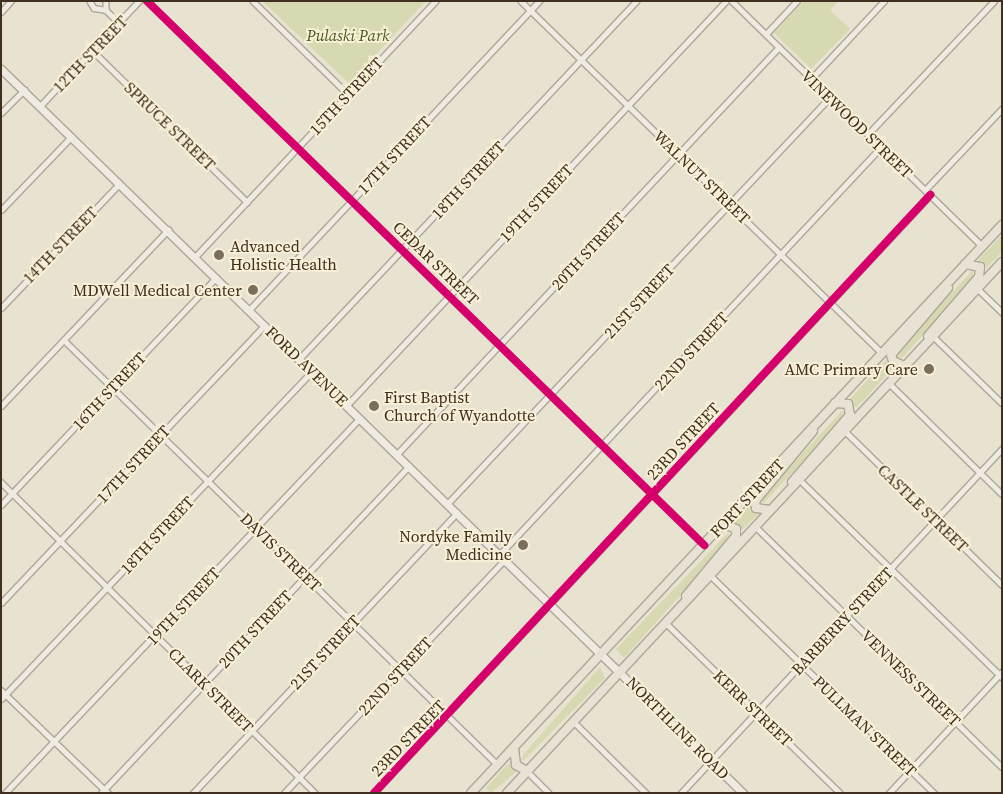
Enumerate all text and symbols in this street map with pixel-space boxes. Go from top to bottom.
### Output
street label: 12TH STREET [49,12,131,96]
park label: Pulaski Park [306,25,390,45]
street label: 15TH STREET [305,53,387,139]
street label: VINEWOOD STREET [797,66,917,182]
street label: SPRUCE STREET [121,78,219,174]
street label: 17TH STREET [353,112,435,198]
street label: WALNUT STREET [650,126,754,228]
street label: 18TH STREET [427,137,509,223]
street label: 19TH STREET [495,160,577,246]
street label: 14TH STREET [19,203,101,287]
street label: 20TH STREET [547,208,629,294]
street label: CEDAR STREET [389,217,483,309]
place label: Advanced Holistic Health [230,236,337,274]
marker: Advanced Holistic Health [212,248,226,262]
street label: 21ST STREET [600,260,678,342]
place label: MDWell Medical Center [73,280,242,300]
marker: MDWell Medical Center [246,283,260,297]
street label: 22ND STREET [650,308,732,394]
street label: FORD AVENUE [262,322,352,410]
street label: 16TH STREET [68,348,150,434]
place label: AMC Primary Care [785,359,918,379]
marker: AMC Primary Care [922,362,936,376]
place label: First Baptist Church of Wyandotte [384,387,536,425]
street label: 23RD STREET [642,398,724,484]
marker: First Baptist Church of Wyandotte [368,400,380,412]
street label: 17TH STREET [92,421,174,507]
street label: FORT STREET [706,455,788,541]
street label: CASTLE STREET [874,460,972,556]
street label: 18TH STREET [116,492,198,578]
street label: DAVIS STREET [237,509,325,595]
place label: Nordyke Family Medicine [399,526,512,564]
marker: Nordyke Family Medicine [516,538,530,552]
street label: 19TH STREET [142,563,224,649]
street label: BARBERRY STREET [787,563,897,679]
street label: 20TH STREET [214,586,296,672]
street label: 21ST STREET [286,611,364,693]
street label: VENNESS STREET [857,626,965,730]
street label: 22ND STREET [354,633,436,719]
street label: CLARK STREET [165,644,257,736]
street label: KERR STREET [710,666,796,750]
street label: PULLMAN STREET [809,672,921,780]
street label: NORTHLINE ROAD [623,673,733,783]
street label: 23RD STREET [367,696,449,780]

